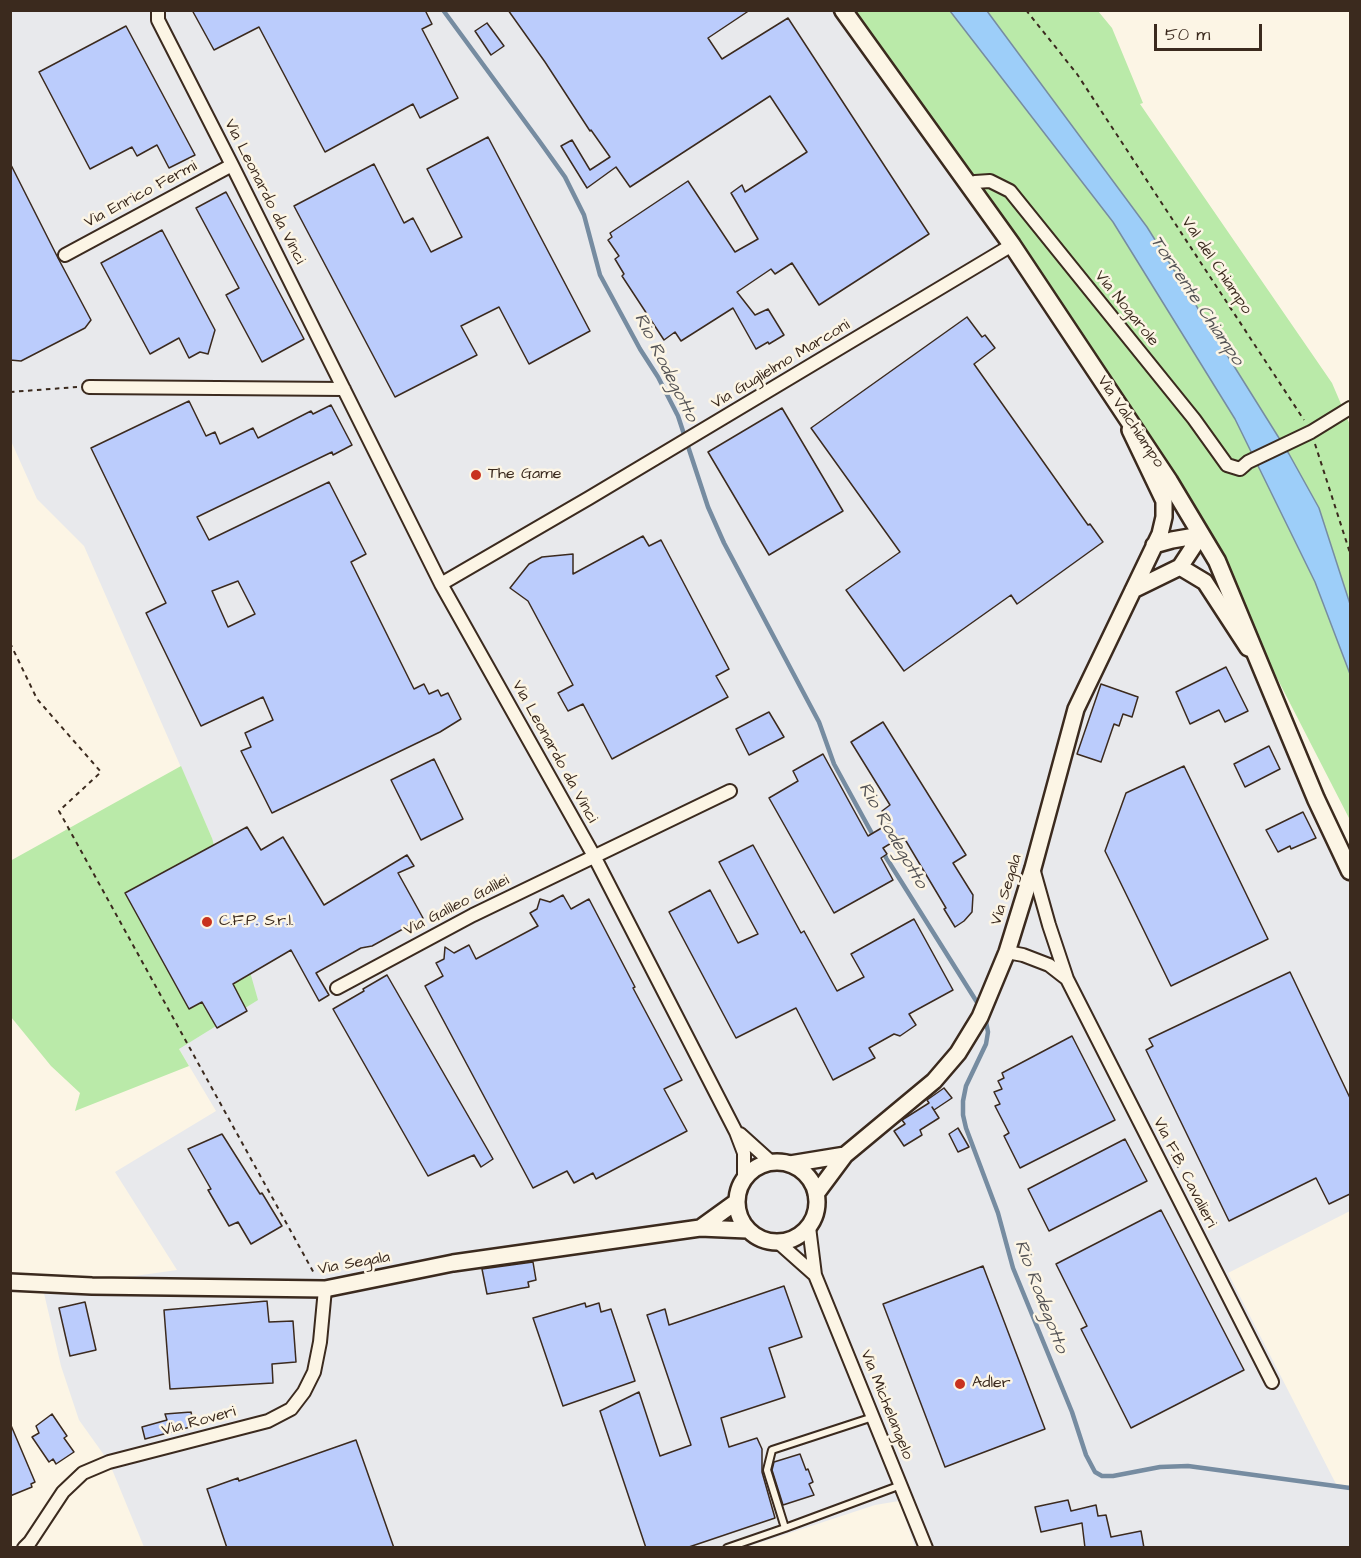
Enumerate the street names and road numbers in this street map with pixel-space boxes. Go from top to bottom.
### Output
street label: Via Leonardo da Vinci [219,116,309,268]
street label: Via Enrico Fermi [81,157,201,233]
street label: Val del Chiampo [1176,214,1256,318]
street label: Via Nogarole [1090,267,1162,351]
street label: Via Guglielmo Marconi [708,316,854,414]
street label: Via Valchiampo [1092,372,1168,472]
street label: Via Leonardo da Vinci [507,677,601,827]
street label: Via Segala [987,852,1027,928]
street label: Via Galileo Galilei [401,871,513,941]
street label: Via F.B. Cavalieri [1148,1115,1220,1231]
street label: Via Segala [316,1248,392,1280]
street label: Via Michelangelo [855,1347,917,1463]
street label: Via Roveri [160,1403,238,1441]

